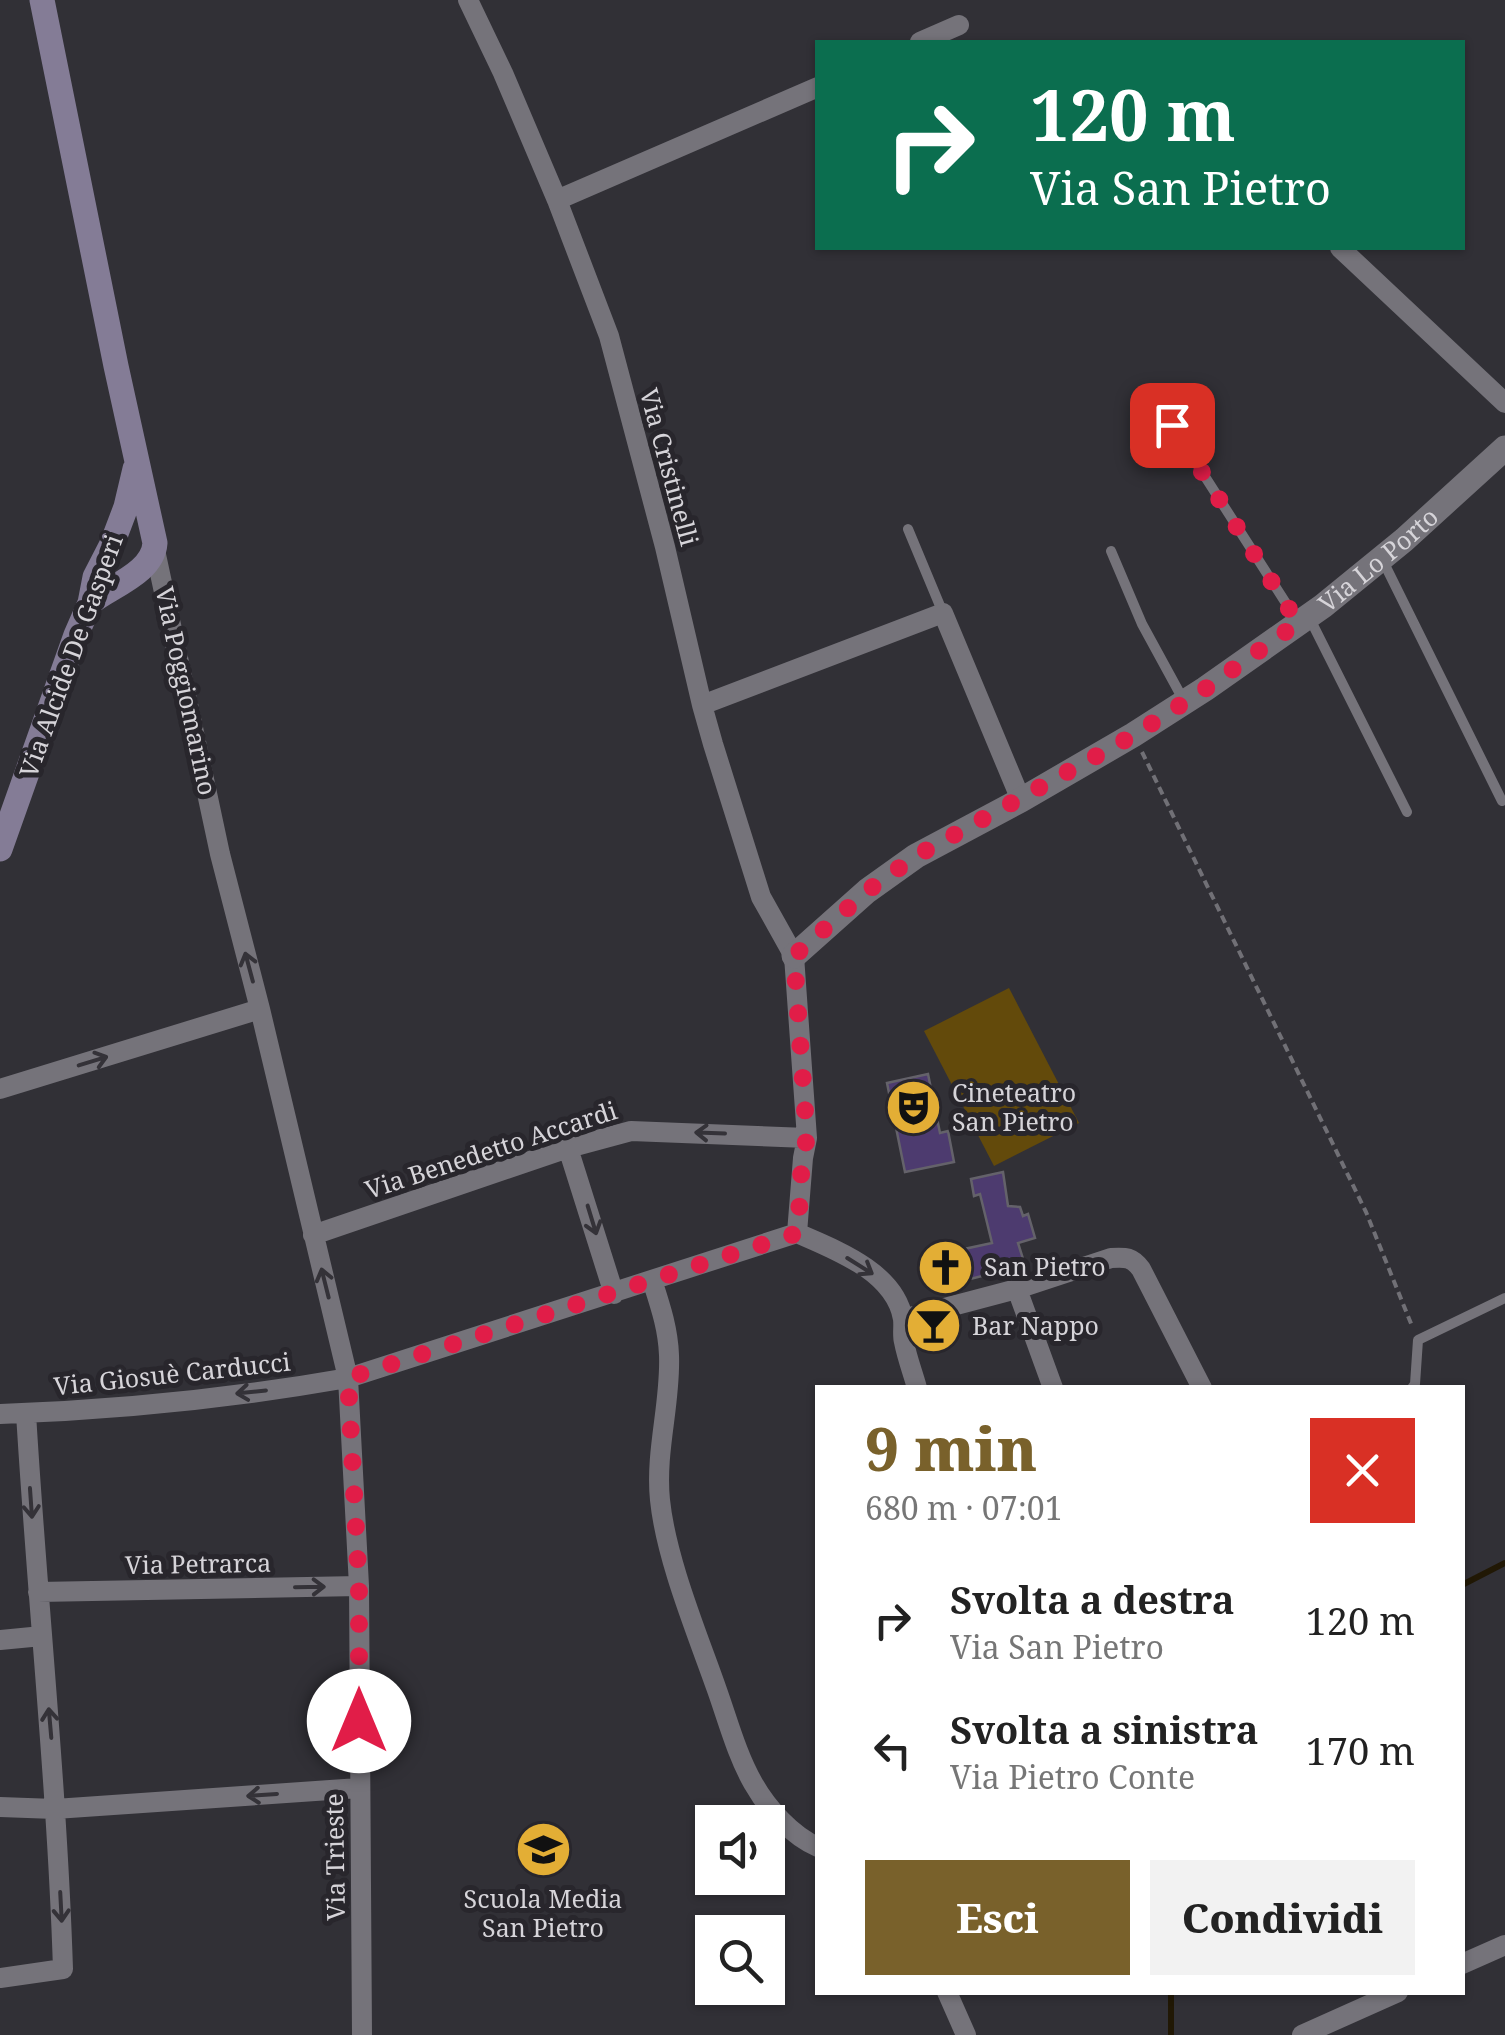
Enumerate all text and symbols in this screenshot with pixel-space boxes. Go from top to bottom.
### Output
text: 120 m [1030,66,1236,162]
icon: right [865,80,995,210]
text: Via San Pietro [1030,157,1331,218]
pin [1130,383,1215,468]
street label: Via Cristinelli [633,384,707,549]
icon: arrive [1145,398,1200,453]
street label: Via Lo Porto [1310,499,1445,619]
street label: Via Alcide De Gasperi [10,530,130,782]
street label: Via Poggiomarino [148,583,226,798]
one-way arrow [239,952,258,983]
one-way arrow [77,1051,109,1069]
place label: Cineteatro San Pietro [952,1075,1076,1138]
theatre icon: Cineteatro San Pietro [883,1077,943,1137]
street label: Via Benedetto Accardi [360,1092,621,1206]
one-way arrow [694,1123,726,1142]
one-way arrow [584,1204,602,1236]
church icon: San Pietro [915,1237,975,1297]
place label: San Pietro [984,1249,1106,1283]
one-way arrow [845,1255,874,1276]
one-way arrow [315,1268,333,1300]
bar icon: Bar Nappo [903,1296,963,1356]
place label: Bar Nappo [972,1308,1099,1342]
street label: Via Giosuè Carducci [52,1344,292,1402]
one-way arrow [236,1383,268,1402]
text: 9 min [865,1407,1037,1489]
button: close [1310,1418,1415,1523]
one-way arrow [22,1486,41,1518]
text: 680 m · 07:01 [865,1486,1063,1529]
street label: Via Petrarca [125,1545,271,1581]
text: Svolta a destra [950,1573,1234,1625]
one-way arrow [294,1577,326,1596]
icon: right [865,1593,920,1648]
text: 120 m [1305,1594,1415,1646]
text: Via San Pietro [950,1625,1164,1668]
position arrow [307,1669,411,1773]
text: Svolta a sinistra [950,1703,1258,1755]
one-way arrow [40,1707,59,1739]
icon: left [865,1723,920,1778]
text: 170 m [1305,1724,1415,1776]
text: Via Pietro Conte [950,1755,1195,1798]
one-way arrow [247,1786,279,1805]
street label: Via Trieste [316,1793,352,1921]
map controls [695,1805,785,2005]
button: sound [695,1805,785,1895]
school or university icon: Scuola Media San Pietro [513,1820,573,1880]
button: Esci [865,1860,1130,1975]
button: Condividi [1150,1860,1415,1975]
place label: Scuola Media San Pietro [464,1881,622,1944]
one-way arrow [52,1890,71,1922]
button: search [695,1915,785,2005]

